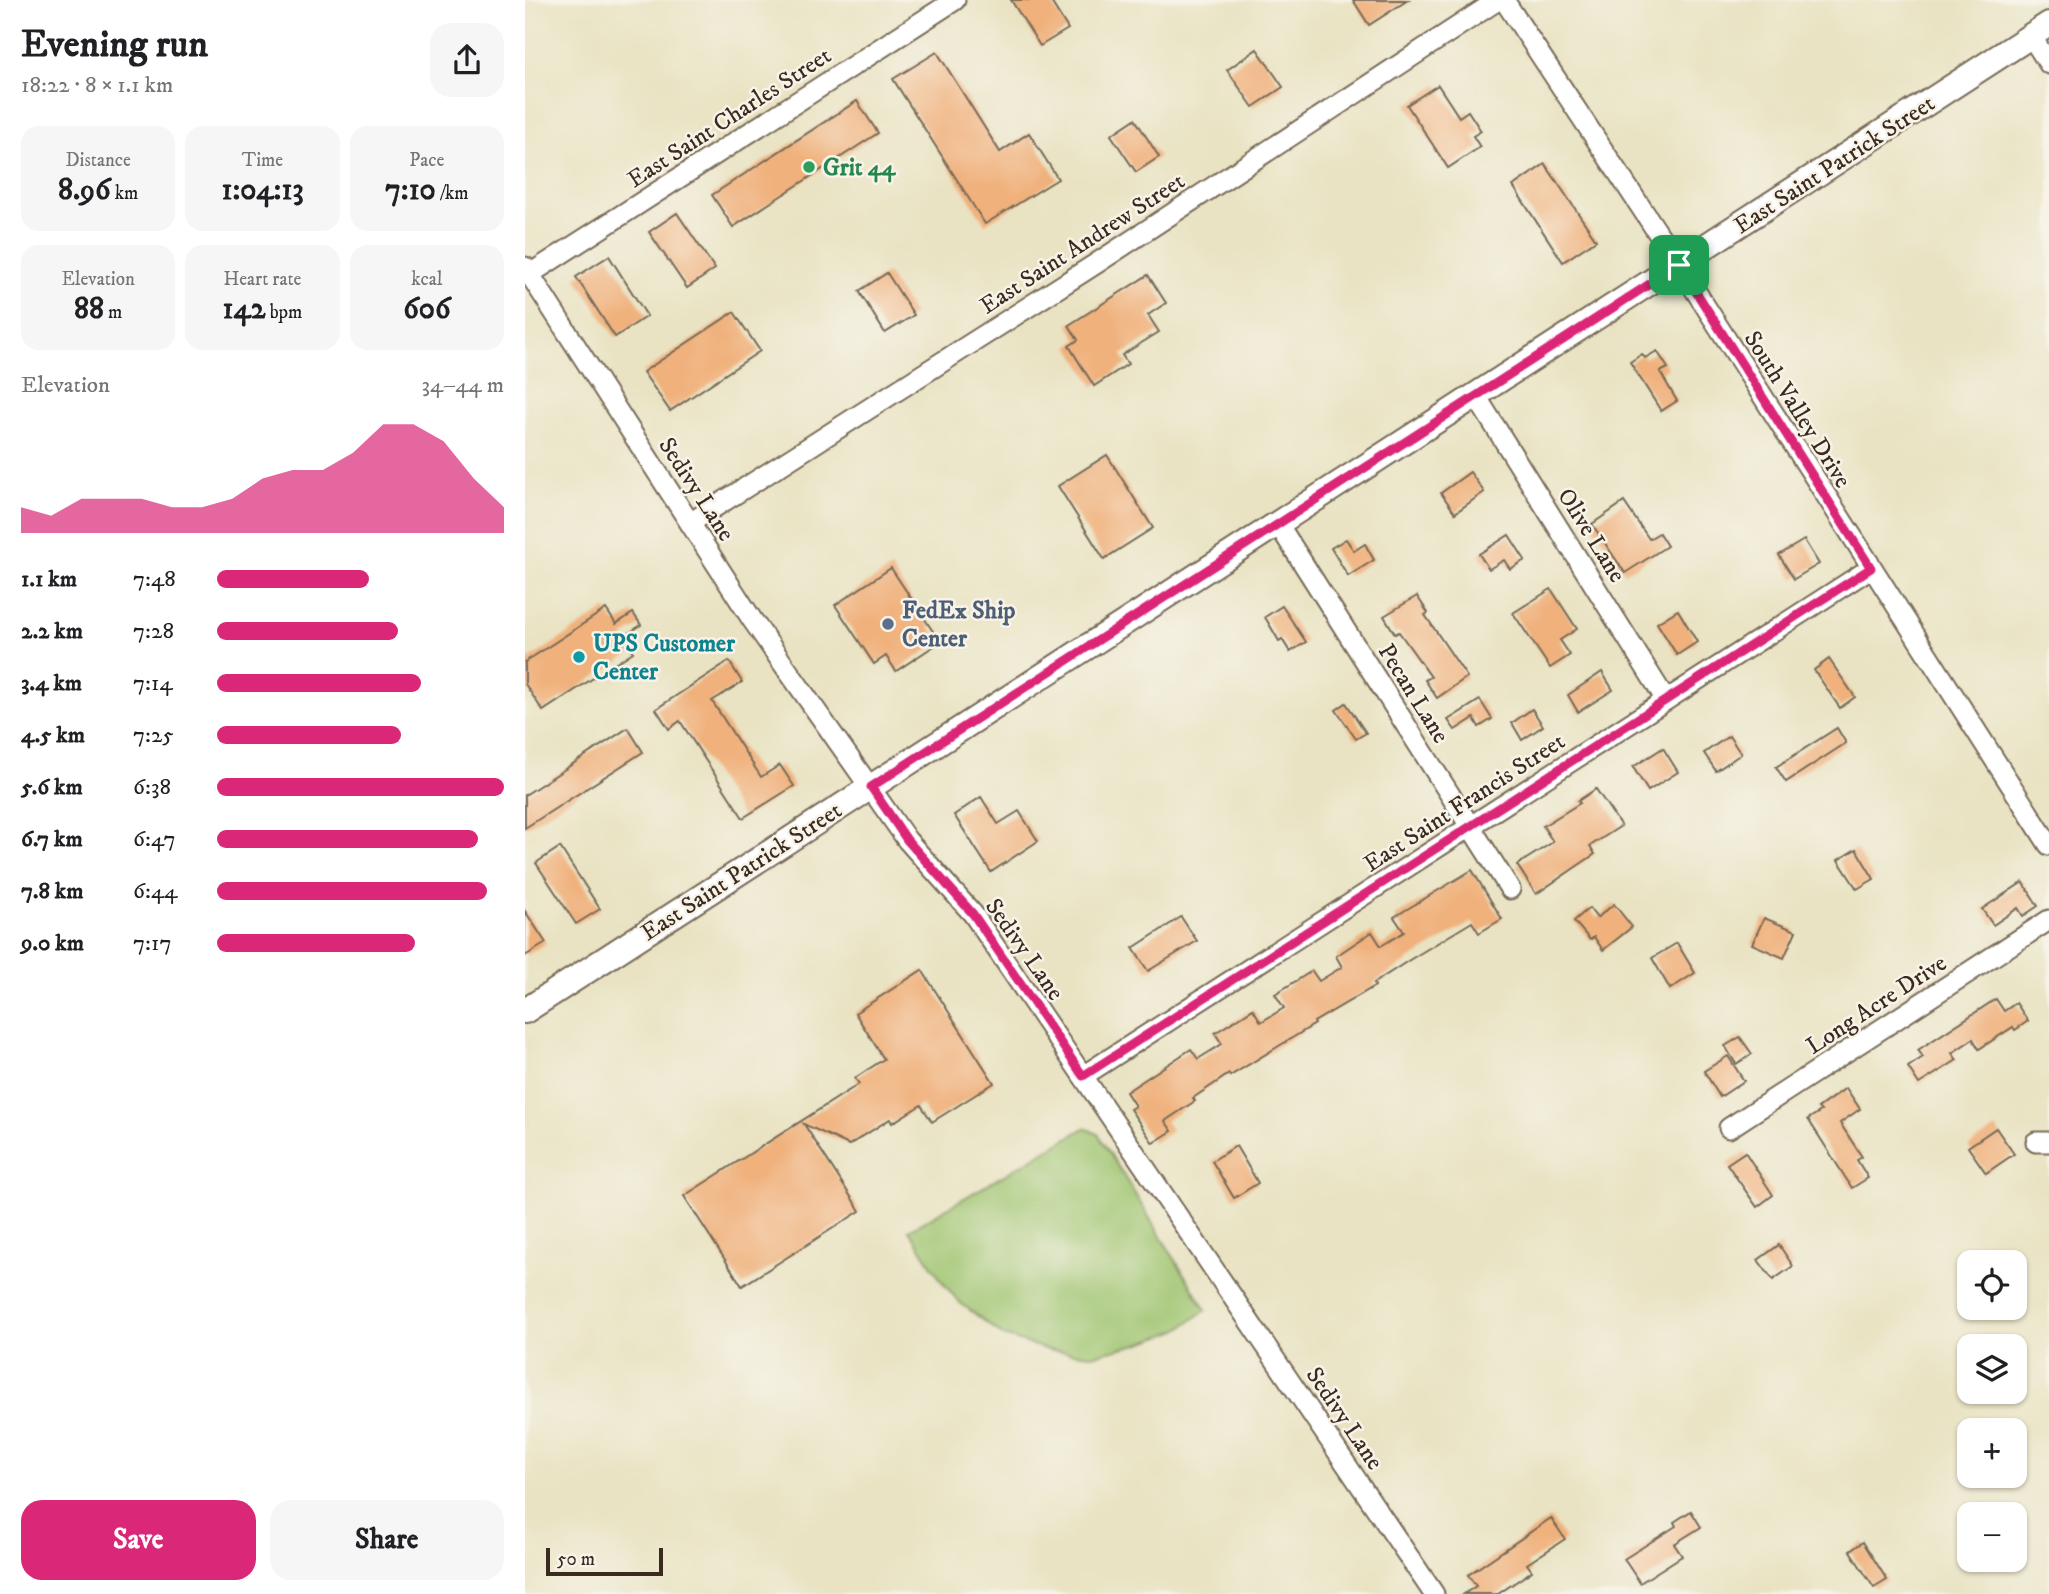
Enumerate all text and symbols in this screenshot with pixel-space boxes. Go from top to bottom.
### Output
text: Evening run [21,21,208,69]
button: share [430,23,504,97]
street label: East Saint Charles Street [622,41,837,195]
text: 18:22 · 8 × 1.1 km [21,71,173,100]
street label: East Saint Patrick Street [1729,89,1941,241]
text: Distance [65,149,131,172]
text: Time [242,149,283,172]
text: Pace [409,149,444,172]
place label: Grit 44 [823,153,896,183]
marker: Grit 44 [801,159,817,175]
street label: East Saint Andrew Street [975,166,1191,321]
text: 8.96 [58,172,111,209]
text: 1:04:13 [221,172,304,209]
text: 7:10 [385,172,436,209]
text: km [111,182,138,205]
text: /km [436,182,469,205]
pin [1649,235,1709,295]
icon: arrive [1660,246,1698,284]
text: Elevation [61,268,135,291]
text: Heart rate [224,268,301,291]
text: kcal [411,268,442,291]
text: 88 [74,291,104,328]
text: 142 [223,291,266,328]
text: 606 [403,291,451,328]
text: m [104,301,122,324]
text: bpm [266,301,302,324]
street label: South Valley Drive [1737,326,1857,494]
text: Elevation [21,371,110,400]
text: 34–44 m [421,371,504,400]
street label: Sedivy Lane [652,432,741,547]
street label: Olive Lane [1550,483,1632,588]
text: 1.1 km [21,565,77,594]
text: 7:48 [133,565,176,594]
place label: FedEx Ship Center [902,596,1015,654]
marker: FedEx Ship Center [880,616,896,632]
text: 2.2 km [21,617,83,646]
text: 7:28 [133,617,174,646]
place label: UPS Customer Center [593,629,736,687]
street label: Pecan Lane [1371,638,1455,749]
marker: UPS Customer Center [571,649,587,665]
text: 3.4 km [21,669,82,698]
text: 7:14 [133,669,173,698]
text: 4.5 km [21,721,85,750]
text: 7:25 [133,721,174,750]
street label: East Saint Francis Street [1358,726,1571,879]
text: 5.6 km [21,773,83,802]
text: 6:38 [133,773,171,802]
street label: East Saint Patrick Street [636,796,848,948]
text: 6.7 km [21,825,83,854]
text: 6:47 [133,825,176,854]
text: 7.8 km [21,877,84,906]
text: 6:44 [133,877,177,906]
street label: Sedivy Lane [978,893,1070,1006]
text: 9.0 km [21,929,84,958]
text: 7:17 [133,929,172,958]
street label: Long Acre Drive [1801,948,1952,1061]
map controls [1957,1250,2027,1572]
button: locate [1957,1250,2027,1320]
button: layers [1957,1334,2027,1404]
street label: Sedivy Lane [1299,1361,1390,1476]
button: + [1957,1418,2027,1488]
button: Save [21,1500,256,1580]
button: Share [270,1500,504,1580]
button: − [1957,1502,2027,1572]
scale bar [546,1545,663,1577]
text: 50 m [557,1548,595,1571]

